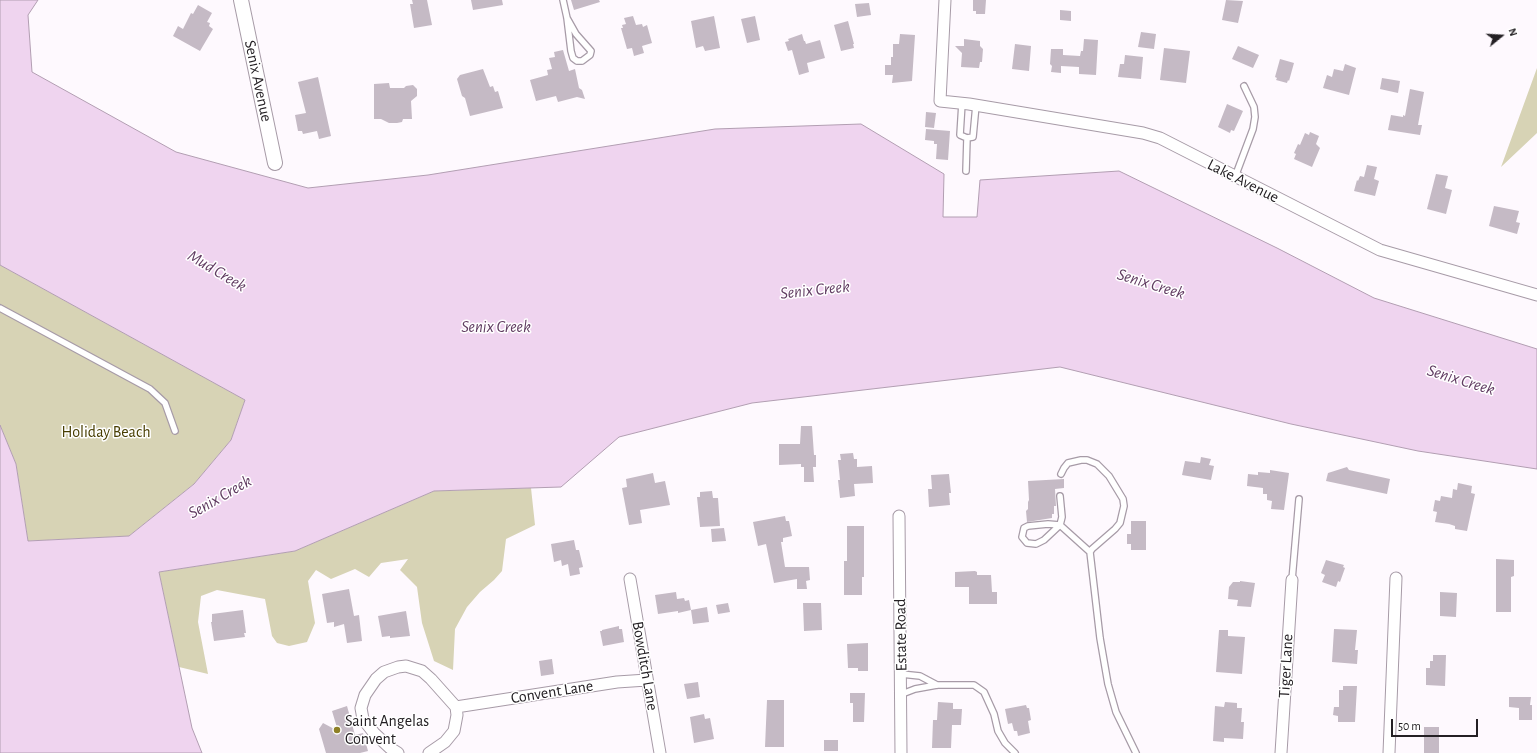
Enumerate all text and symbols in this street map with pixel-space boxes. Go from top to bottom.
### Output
north arrow [1481,16,1521,56]
text: N [1506,27,1519,37]
street label: Senix Avenue [240,38,276,124]
street label: Lake Avenue [1204,155,1282,207]
water label: Mud Creek [184,246,250,296]
water label: Senix Creek [1115,264,1187,304]
water label: Senix Creek [779,276,851,304]
water label: Senix Creek [461,317,531,337]
water label: Senix Creek [1425,360,1497,400]
park label: Holiday Beach [62,422,150,442]
water label: Senix Creek [185,471,255,523]
street label: Estate Road [891,598,911,672]
street label: Bowditch Lane [628,620,662,712]
street label: Tiger Lane [1275,633,1297,699]
street label: Convent Lane [509,676,595,708]
place label: Saint Angelas Convent [345,711,429,749]
scale bar [1393,711,1480,737]
text: 50 m [1398,720,1421,732]
marker: Saint Angelas Convent [332,725,342,735]

